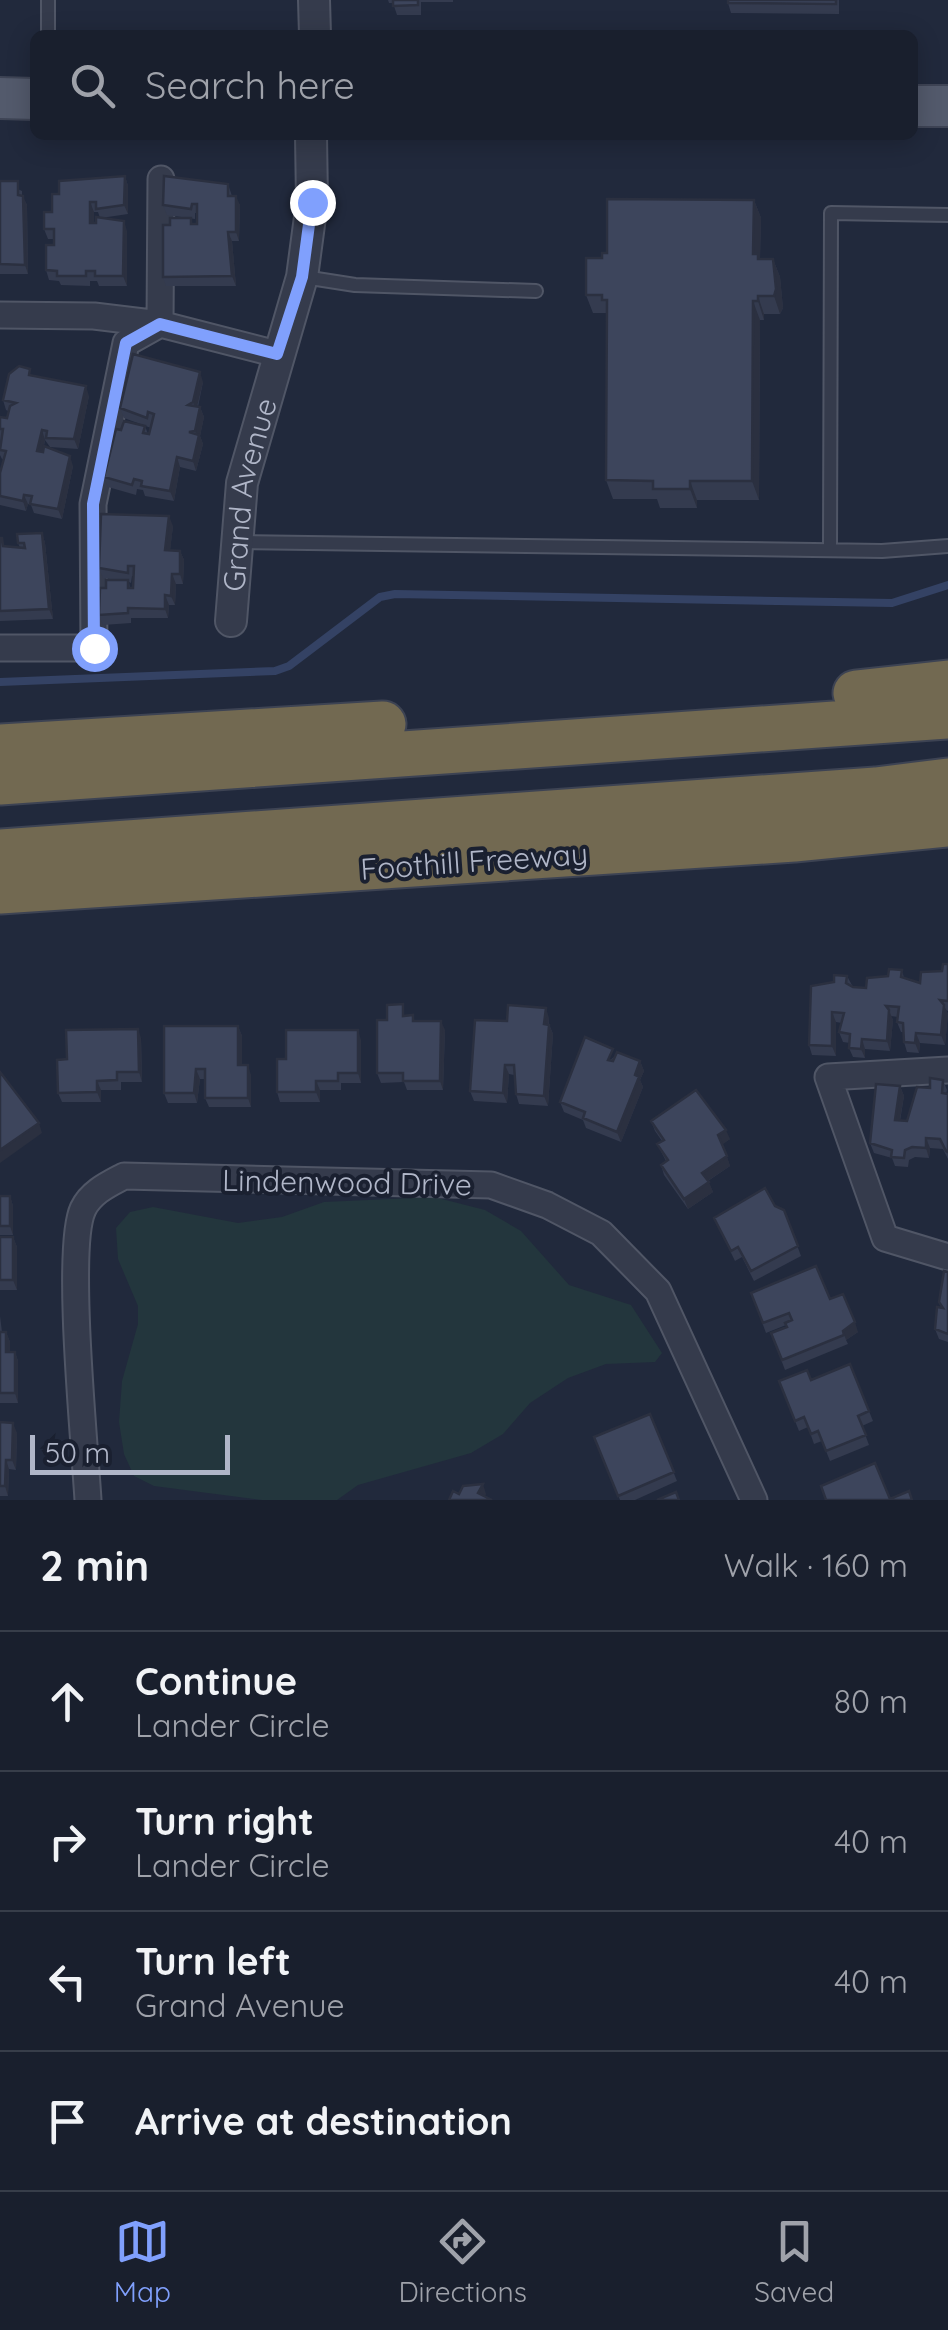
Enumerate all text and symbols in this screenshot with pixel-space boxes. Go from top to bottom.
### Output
search box [30,30,918,140]
icon: search [65,58,120,113]
text: Search here [145,61,355,109]
route end [290,180,336,226]
street label: Grand Avenue [214,393,285,593]
route start [72,626,118,672]
street label: Foothill Freeway [359,834,589,888]
street label: Lindenwood Drive [222,1161,472,1203]
scale bar [30,1430,230,1474]
text: 50 m [45,1435,110,1470]
text: 2 min [40,1539,149,1592]
text: Walk · 160 m [724,1545,908,1585]
text: Continue [135,1657,297,1705]
icon: ahead [40,1674,95,1729]
text: 80 m [834,1681,908,1721]
text: Lander Circle [135,1705,330,1745]
text: Turn right [135,1797,314,1845]
icon: right [40,1814,95,1869]
text: 40 m [834,1821,908,1861]
text: Lander Circle [135,1845,330,1885]
text: Turn left [135,1937,291,1985]
icon: left [40,1954,95,2009]
text: 40 m [834,1961,908,2001]
text: Grand Avenue [135,1985,345,2025]
icon: arrive [40,2094,95,2149]
text: Arrive at destination [135,2097,512,2145]
tab: Map [114,2214,171,2309]
tab: Directions [398,2214,527,2309]
tab: Saved [754,2214,834,2309]

